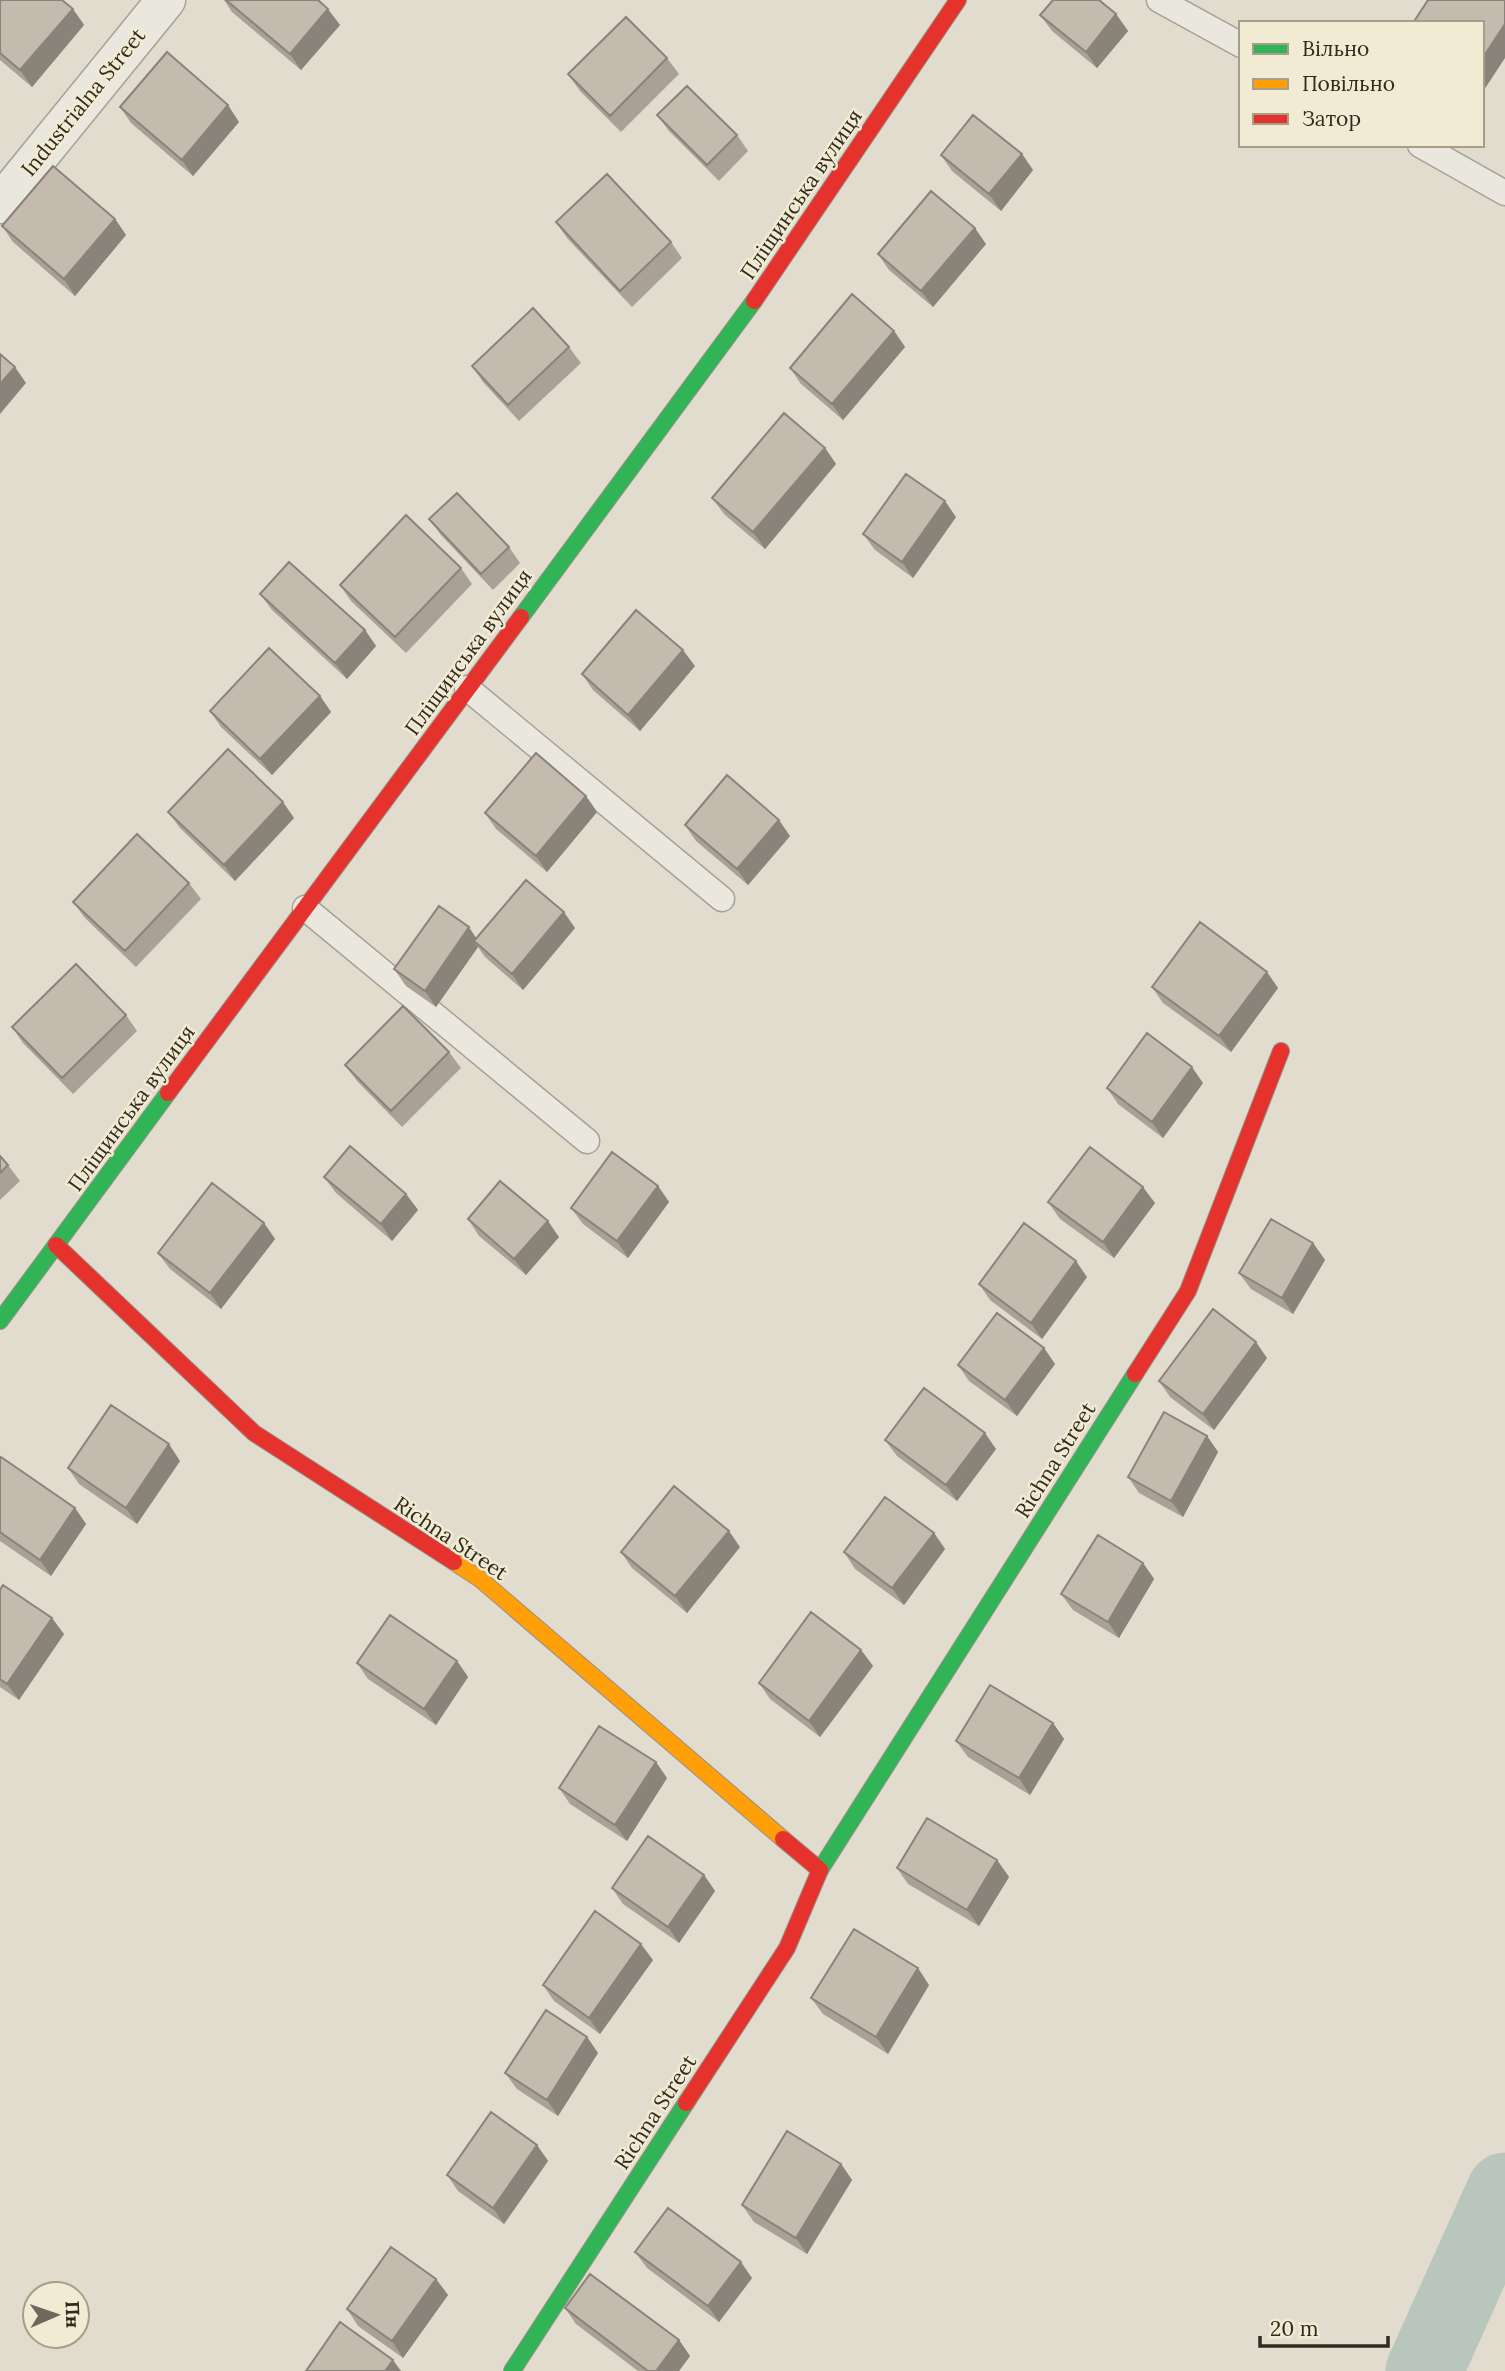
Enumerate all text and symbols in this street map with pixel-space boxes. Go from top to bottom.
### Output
legend [1239,21,1484,147]
street label: Industrialna Street [15,22,152,182]
text: Вільно [1302,35,1369,62]
text: Повільно [1302,70,1395,97]
street label: Пліщинська вулиця [734,104,868,284]
text: Затор [1302,105,1361,132]
street label: Пліщинська вулиця [398,563,538,741]
street label: Пліщинська вулиця [61,1019,201,1197]
street label: Richna Street [1009,1396,1102,1523]
street label: Richna Street [389,1490,514,1586]
street label: Richna Street [608,2049,703,2174]
north arrow [21,2280,91,2350]
text: Пн [61,2300,85,2329]
scale bar [1260,2304,1388,2348]
text: 20 m [1270,2315,1319,2342]

